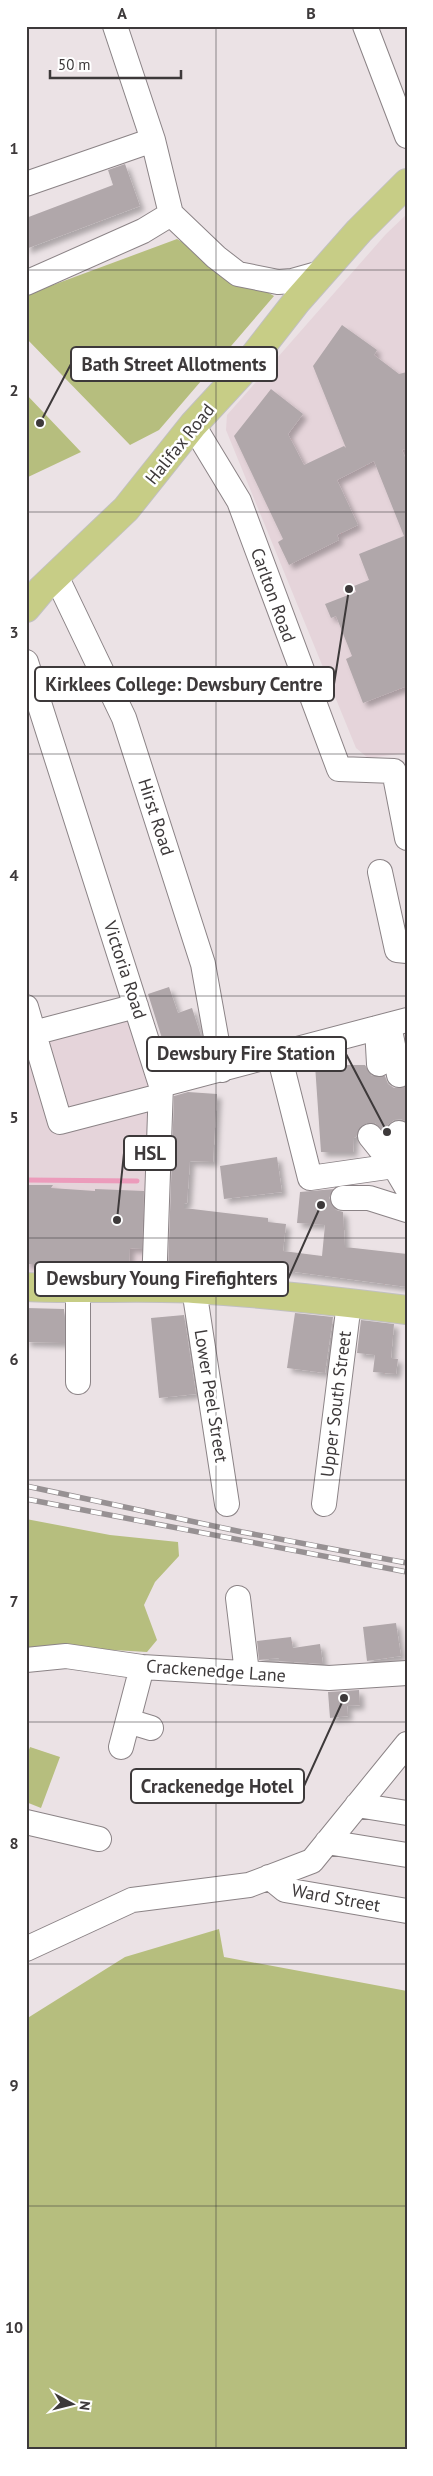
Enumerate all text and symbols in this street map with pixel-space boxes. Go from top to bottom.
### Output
text: A [117,3,127,23]
text: B [306,3,316,23]
scale bar [50,48,181,80]
text: 50 m [58,55,91,74]
text: 1 [9,138,19,158]
callout: Bath Street Allotments [71,347,277,381]
text: Bath Street Allotments [81,352,267,376]
text: 2 [9,380,19,400]
street label: Halifax Road [140,399,219,489]
street label: Carlton Road [246,545,301,645]
text: 3 [9,622,19,642]
callout: Kirklees College: Dewsbury Centre [35,667,334,701]
text: Kirklees College: Dewsbury Centre [45,672,323,696]
street label: Hirst Road [133,775,180,858]
text: 4 [9,865,19,885]
street label: Victoria Road [99,917,152,1022]
callout: Dewsbury Fire Station [147,1037,346,1071]
text: Dewsbury Fire Station [157,1041,335,1065]
text: 5 [9,1107,19,1127]
callout: HSL [124,1136,176,1170]
text: HSL [134,1141,166,1165]
callout: Dewsbury Young Firefighters [35,1262,288,1296]
text: Dewsbury Young Firefighters [46,1266,278,1290]
street label: Lower Peel Street [190,1328,233,1464]
street label: Upper South Street [315,1330,356,1478]
text: 6 [9,1349,19,1369]
text: 7 [9,1591,19,1611]
street label: Crackenedge Lane [145,1654,287,1687]
callout: Crackenedge Hotel [131,1769,304,1803]
text: Crackenedge Hotel [141,1774,294,1798]
text: 8 [9,1833,19,1853]
street label: Ward Street [290,1878,382,1917]
text: 9 [9,2075,19,2095]
text: 10 [5,2317,23,2337]
north arrow [48,2378,98,2428]
text: N [75,2400,94,2411]

